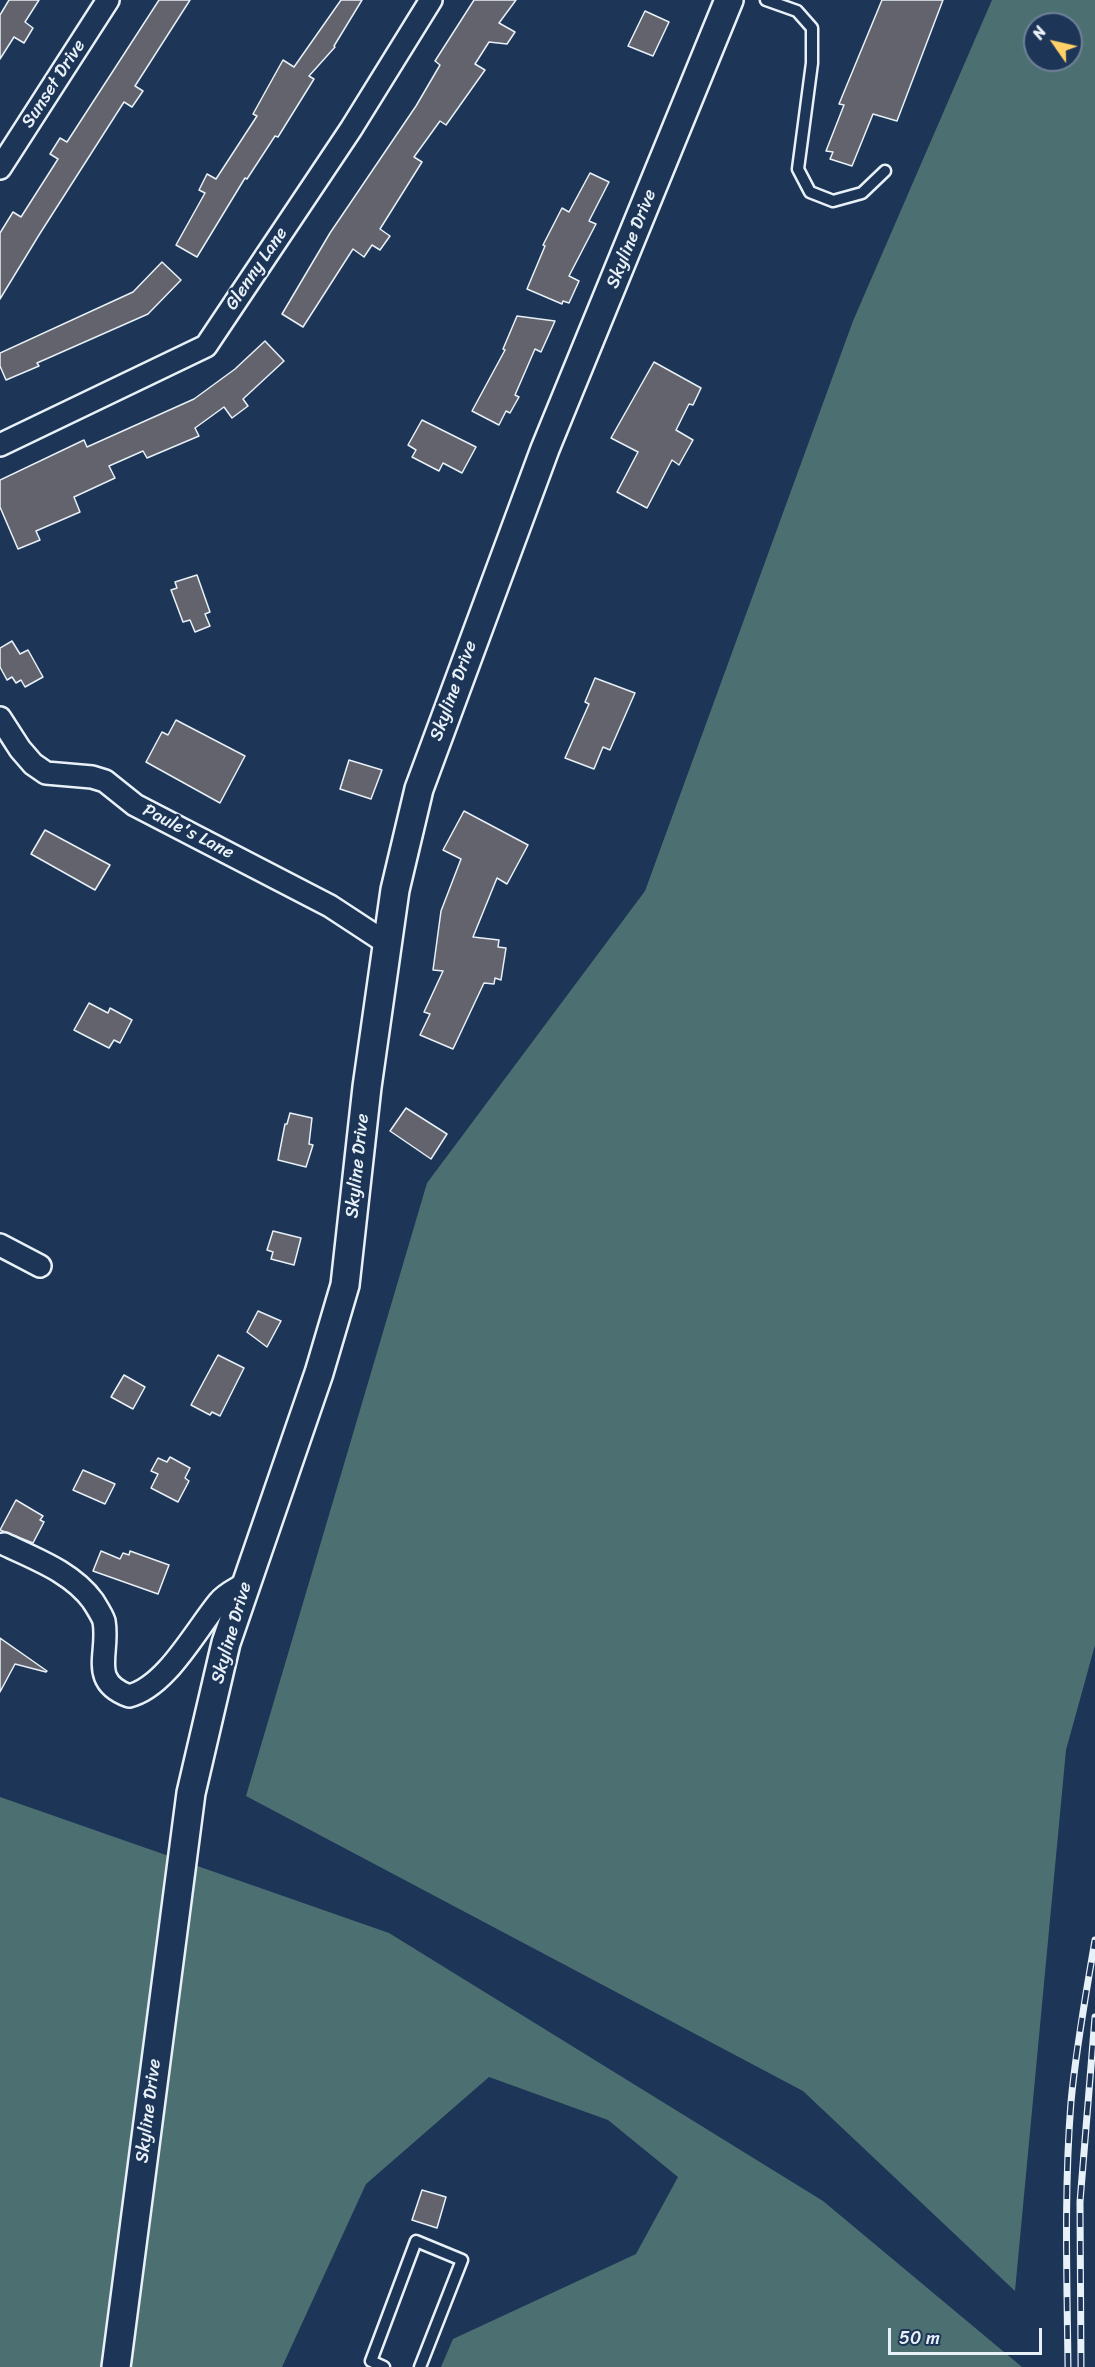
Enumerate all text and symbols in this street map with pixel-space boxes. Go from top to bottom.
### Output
north arrow [1023,12,1083,72]
text: N [1024,20,1054,45]
street label: Sunset Drive [17,36,91,132]
street label: Skyline Drive [602,186,662,292]
street label: Glenny Lane [221,223,293,315]
street label: Skyline Drive [426,638,482,744]
street label: Paule's Lane [139,800,237,864]
street label: Skyline Drive [342,1113,374,1219]
street label: Skyline Drive [207,1580,257,1686]
street label: Skyline Drive [132,2058,166,2164]
scale bar [891,2316,1046,2354]
text: 50 m [899,2322,940,2354]

